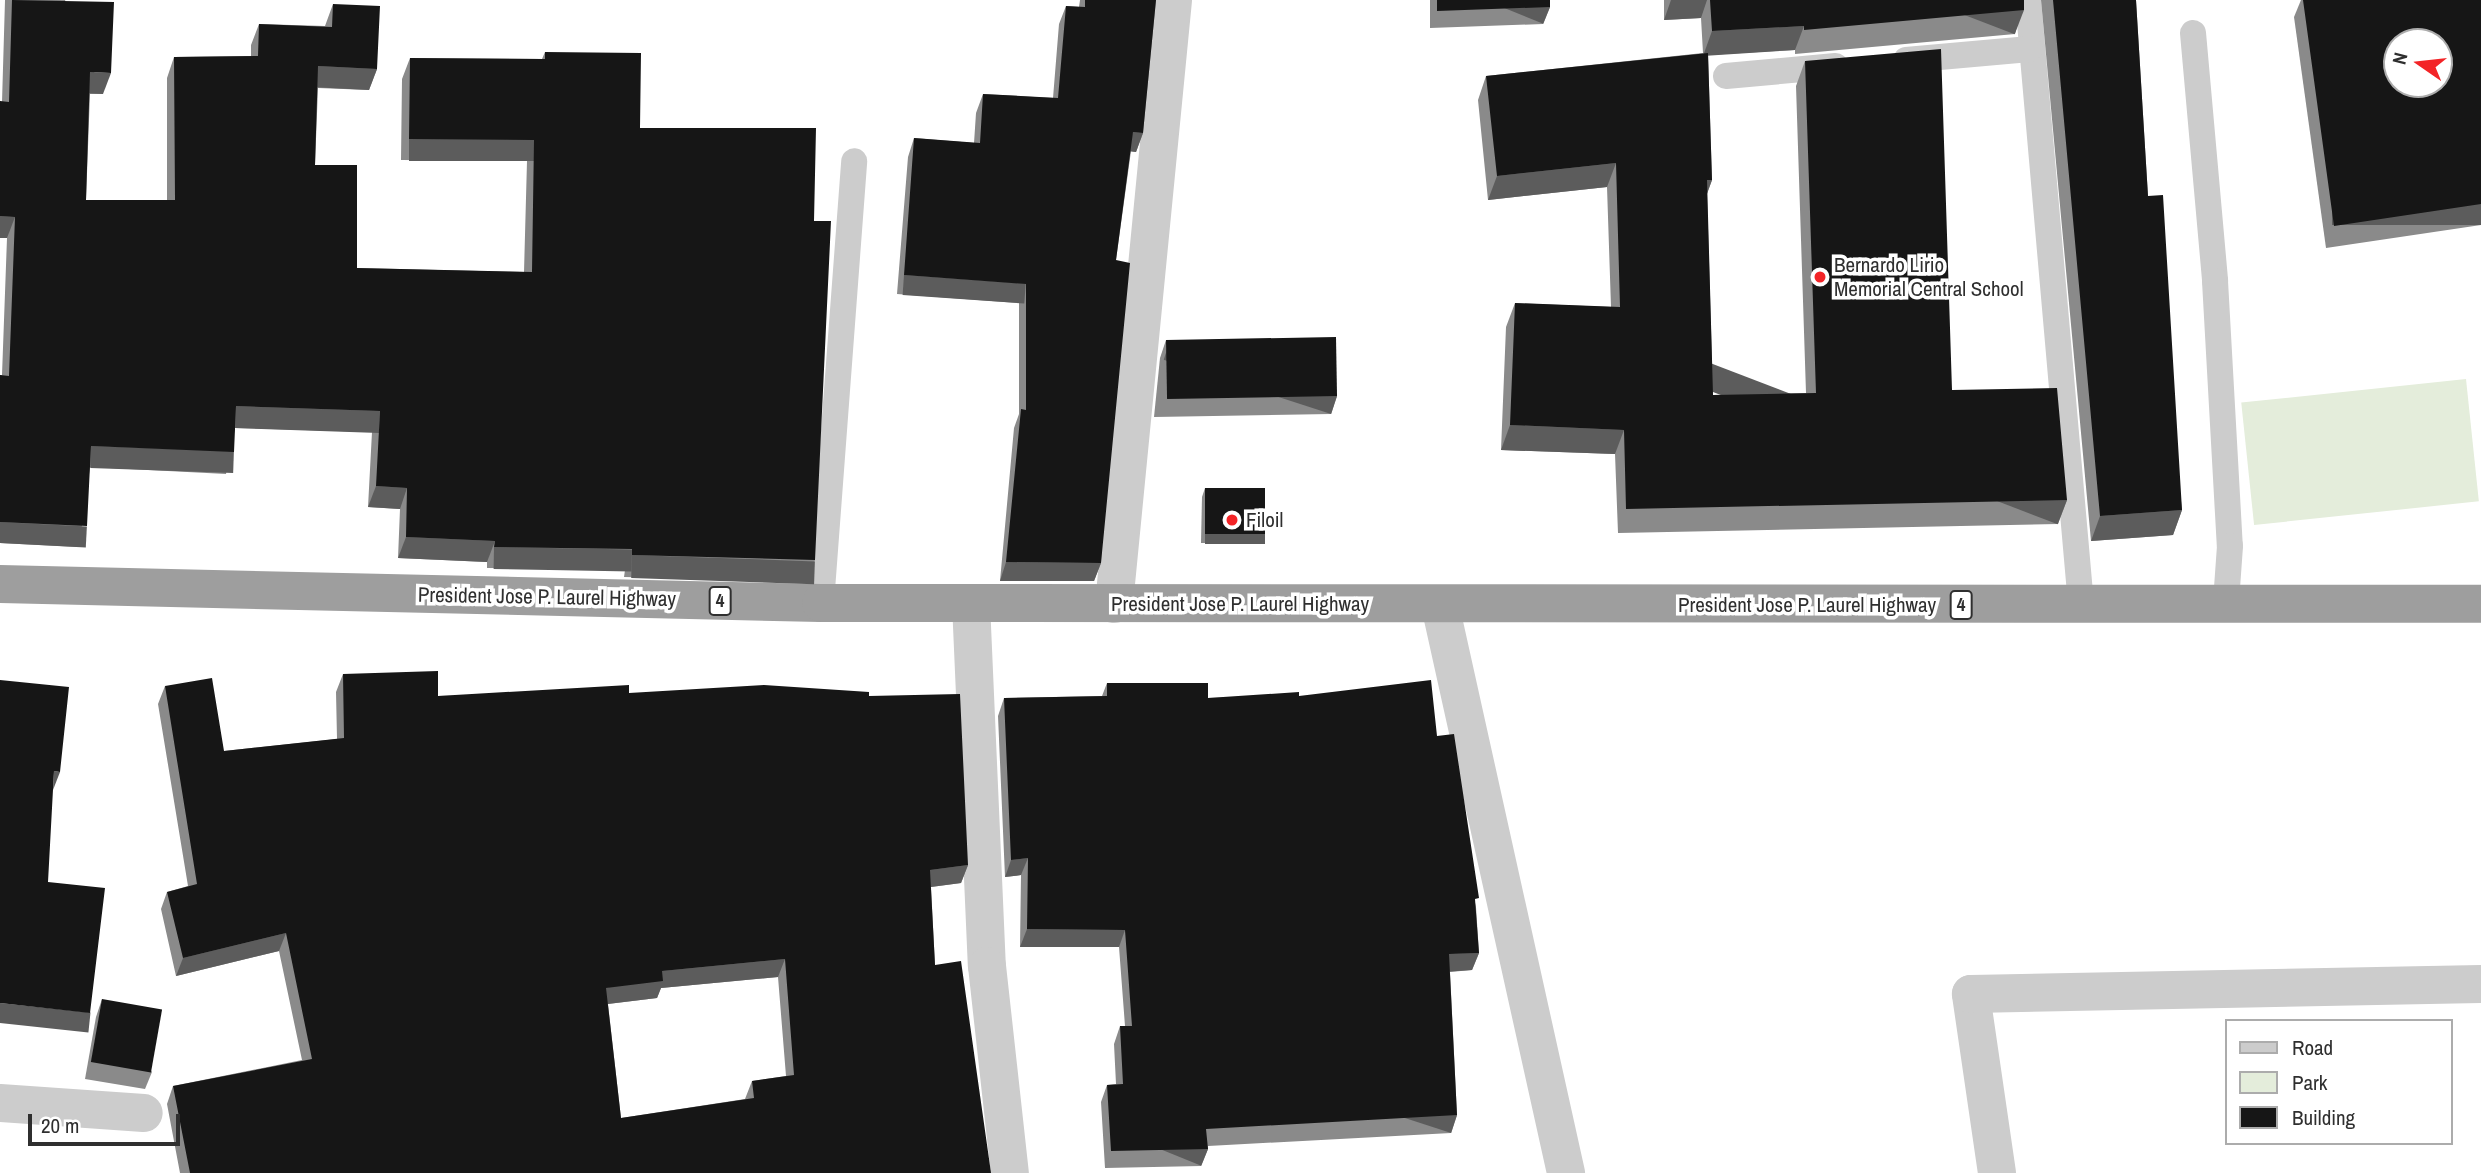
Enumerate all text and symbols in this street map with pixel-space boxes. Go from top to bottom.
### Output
north arrow [2383,28,2453,98]
text: N [2386,50,2414,67]
place label: Bernardo Lirio Memorial Central School [1834,252,2023,302]
marker: Bernardo Lirio Memorial Central School [1812,269,1828,285]
place label: Filoil [1246,507,1283,533]
marker: Filoil [1224,512,1240,528]
street label: President Jose P. Laurel Highway [418,582,676,612]
road number: 4 [708,586,732,616]
road number: 4 [1949,590,1973,620]
street label: President Jose P. Laurel Highway [1111,591,1369,617]
street label: President Jose P. Laurel Highway [1678,592,1936,618]
legend [2226,1019,2453,1145]
text: Road [2292,1033,2333,1062]
text: Park [2292,1068,2327,1097]
scale bar [32,1100,184,1144]
text: Building [2292,1103,2355,1132]
text: 20 m [41,1111,79,1140]

